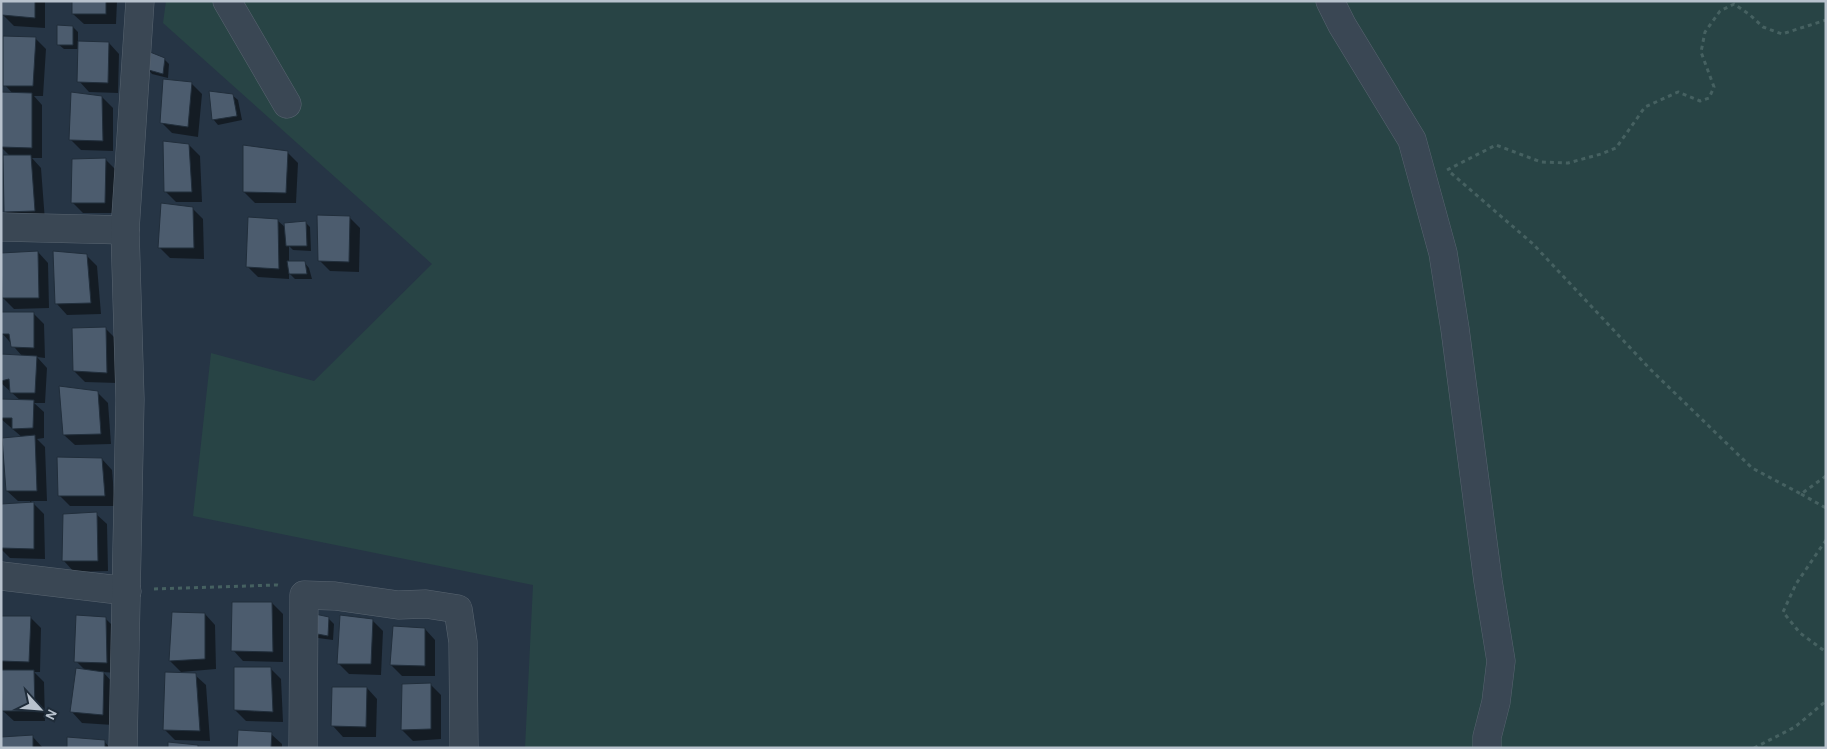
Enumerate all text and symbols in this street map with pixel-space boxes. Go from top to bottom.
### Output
north arrow [15,684,65,734]
text: N [42,707,59,722]

